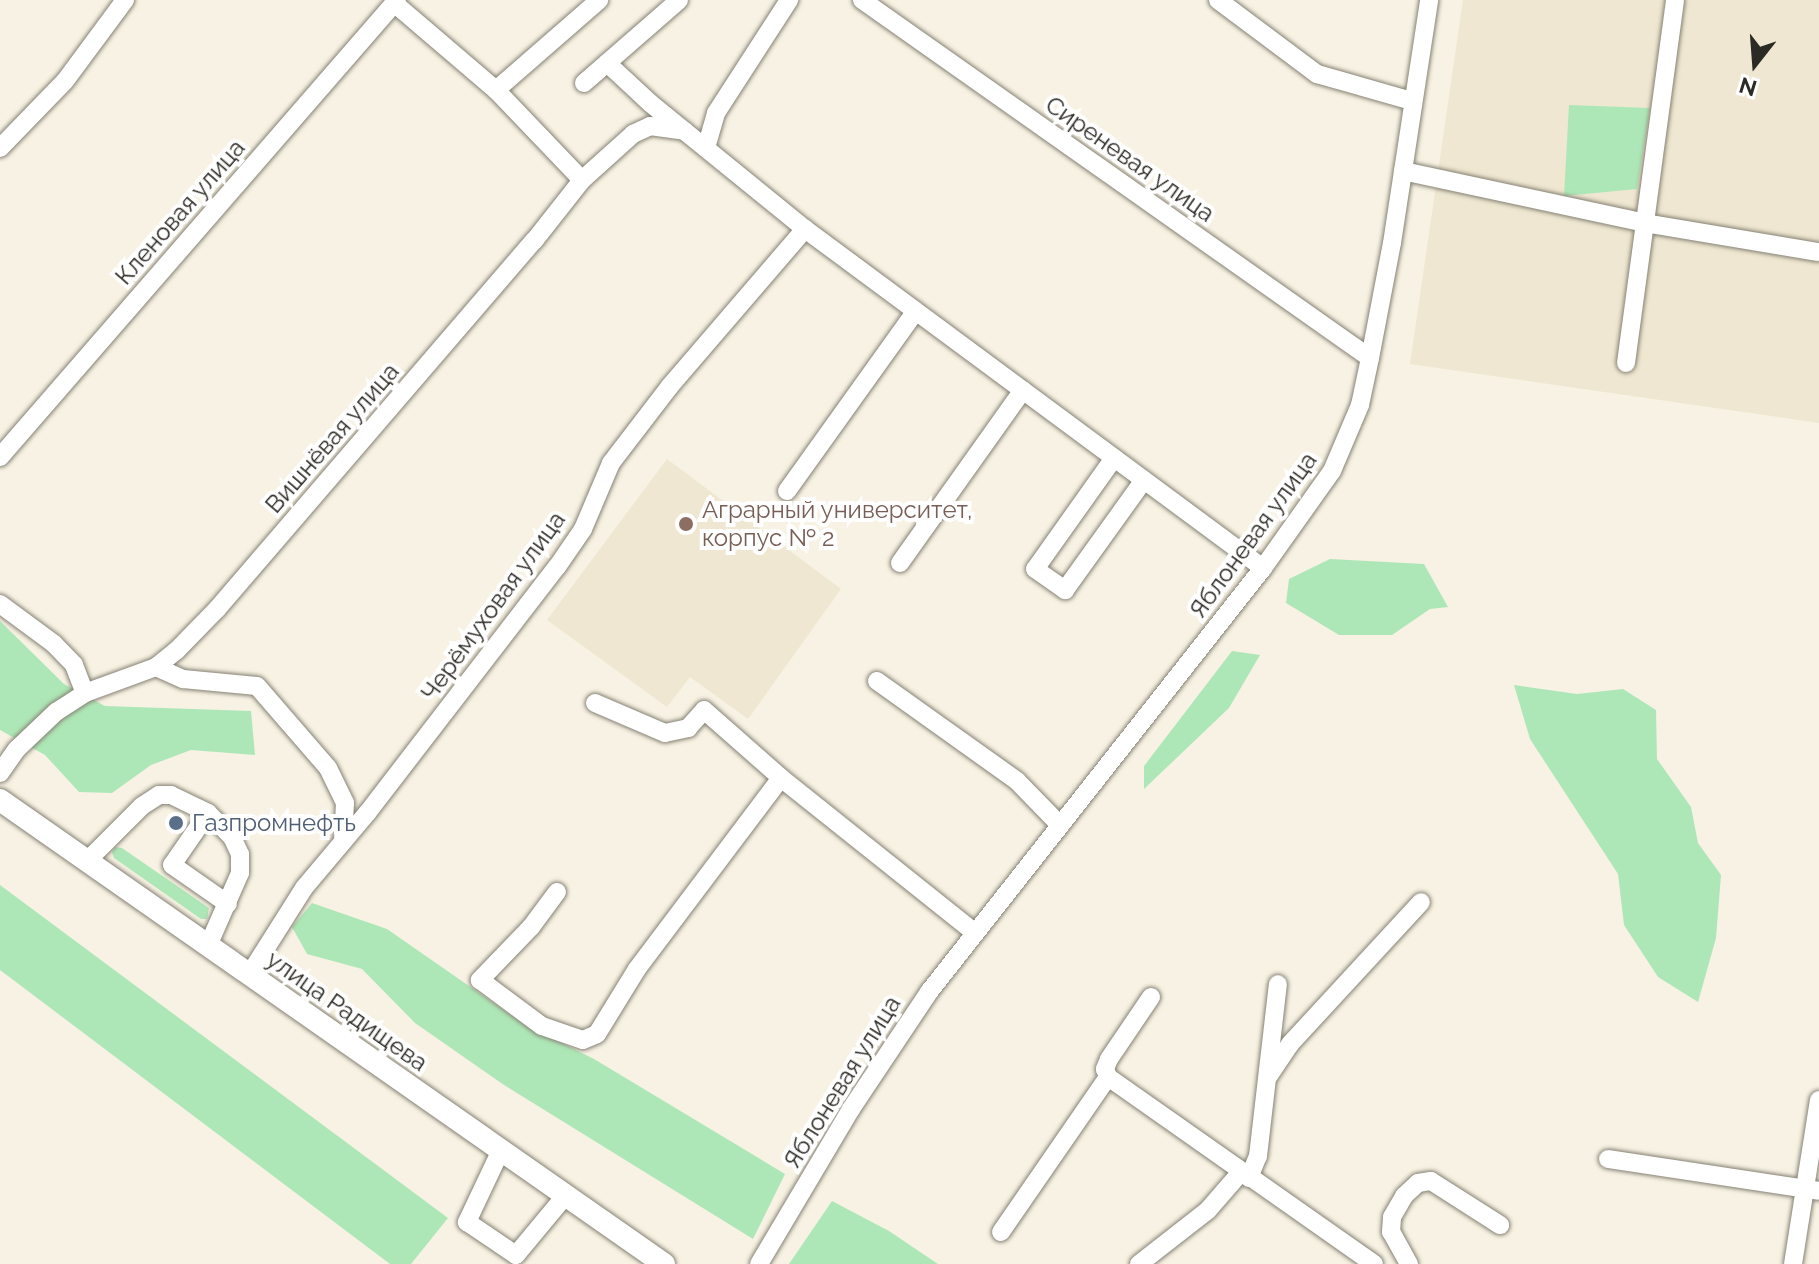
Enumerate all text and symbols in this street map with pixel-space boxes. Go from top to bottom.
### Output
north arrow [1715,24,1795,104]
text: N [1736,72,1760,102]
street label: Сиреневая улица [1040,90,1220,228]
street label: Кленовая улица [109,133,251,291]
street label: Вишнёвая улица [259,357,405,519]
street label: Яблоневая улица [1183,446,1323,624]
place label: Аграрный университет, корпус № 2 [702,496,973,552]
street label: Черёмуховая улица [415,506,571,706]
marker: Аграрный университет, корпус № 2 [677,515,695,533]
place label: Газпромнефть [192,809,356,837]
marker: Газпромнефть [167,814,185,832]
street label: улица Радищева [261,945,433,1077]
street label: Яблоневая улица [777,990,907,1174]

